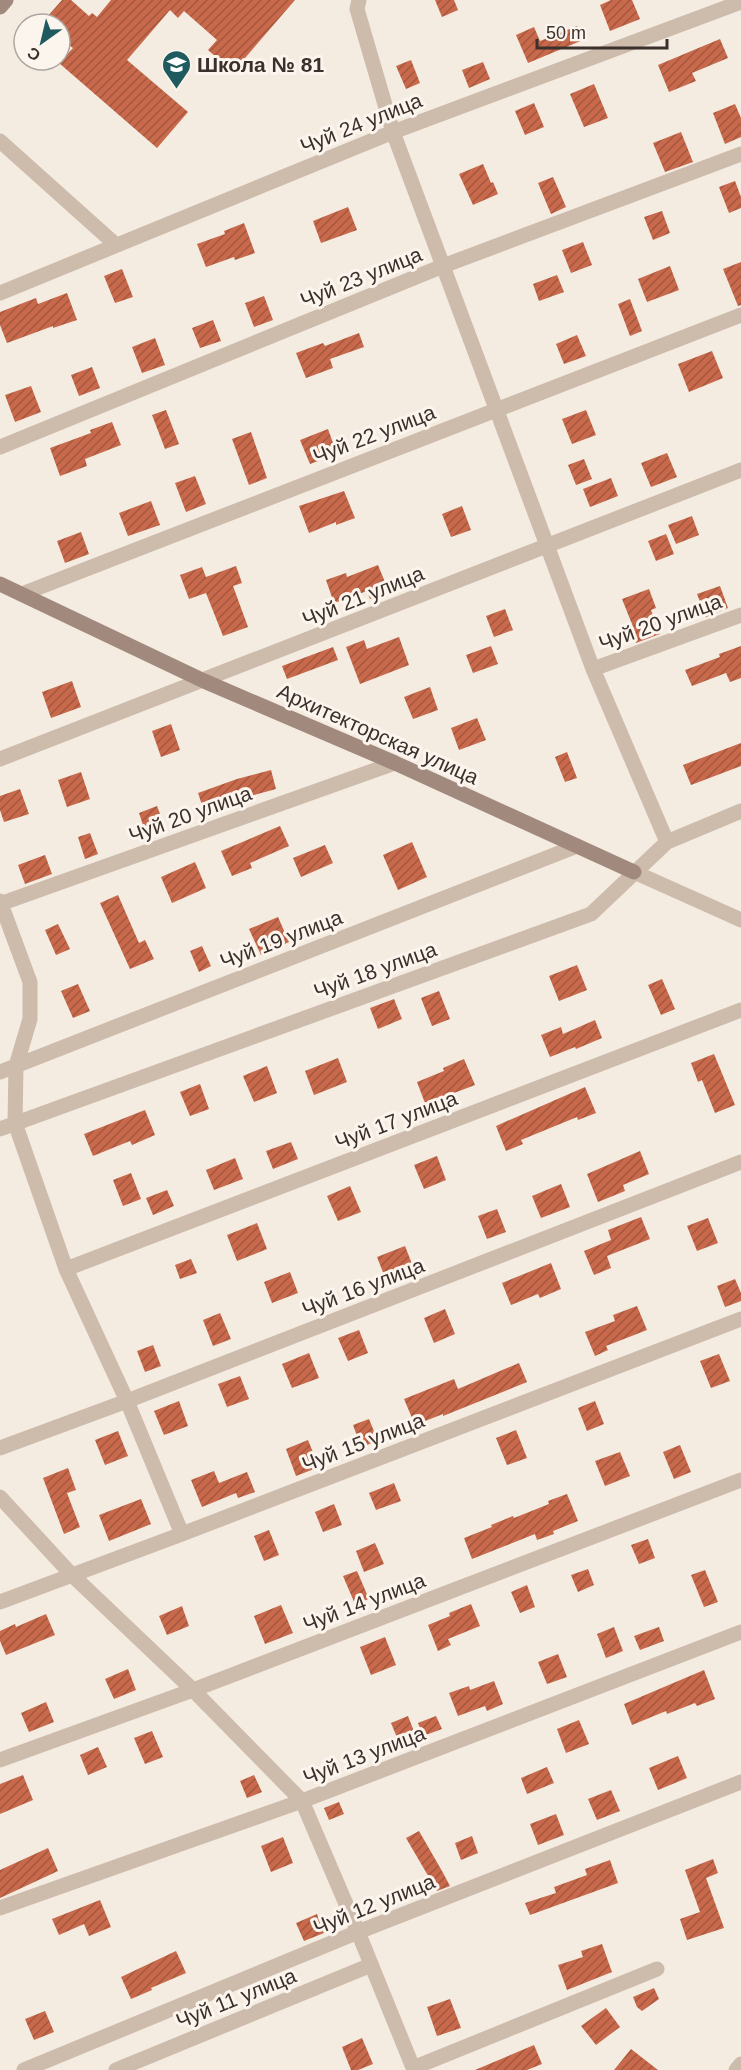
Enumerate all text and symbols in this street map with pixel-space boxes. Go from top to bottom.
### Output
north arrow [12,12,72,72]
scale bar [537,12,668,50]
text: 50 m [546,23,586,43]
text: С [24,43,43,64]
school or university icon: Школа № 81 [160,48,192,90]
place label: Школа № 81 [197,53,324,76]
street label: Чуй 24 улица [297,88,425,158]
street label: Чуй 23 улица [297,242,425,312]
street label: Чуй 22 улица [310,400,439,468]
street label: Чуй 21 улица [299,561,427,631]
street label: Чуй 20 улица [595,589,725,655]
street label: Архитекторская улица [274,679,482,789]
street label: Чуй 20 улица [125,781,255,847]
street label: Чуй 19 улица [217,905,346,973]
street label: Чуй 18 улица [310,937,440,1003]
street label: Чуй 17 улица [332,1086,461,1154]
street label: Чуй 16 улица [299,1253,428,1321]
street label: Чуй 15 улица [299,1408,428,1476]
street label: Чуй 14 улица [300,1568,429,1636]
street label: Чуй 13 улица [300,1721,429,1789]
street label: Чуй 12 улица [310,1869,438,1939]
street label: Чуй 11 улица [173,1963,300,2033]

